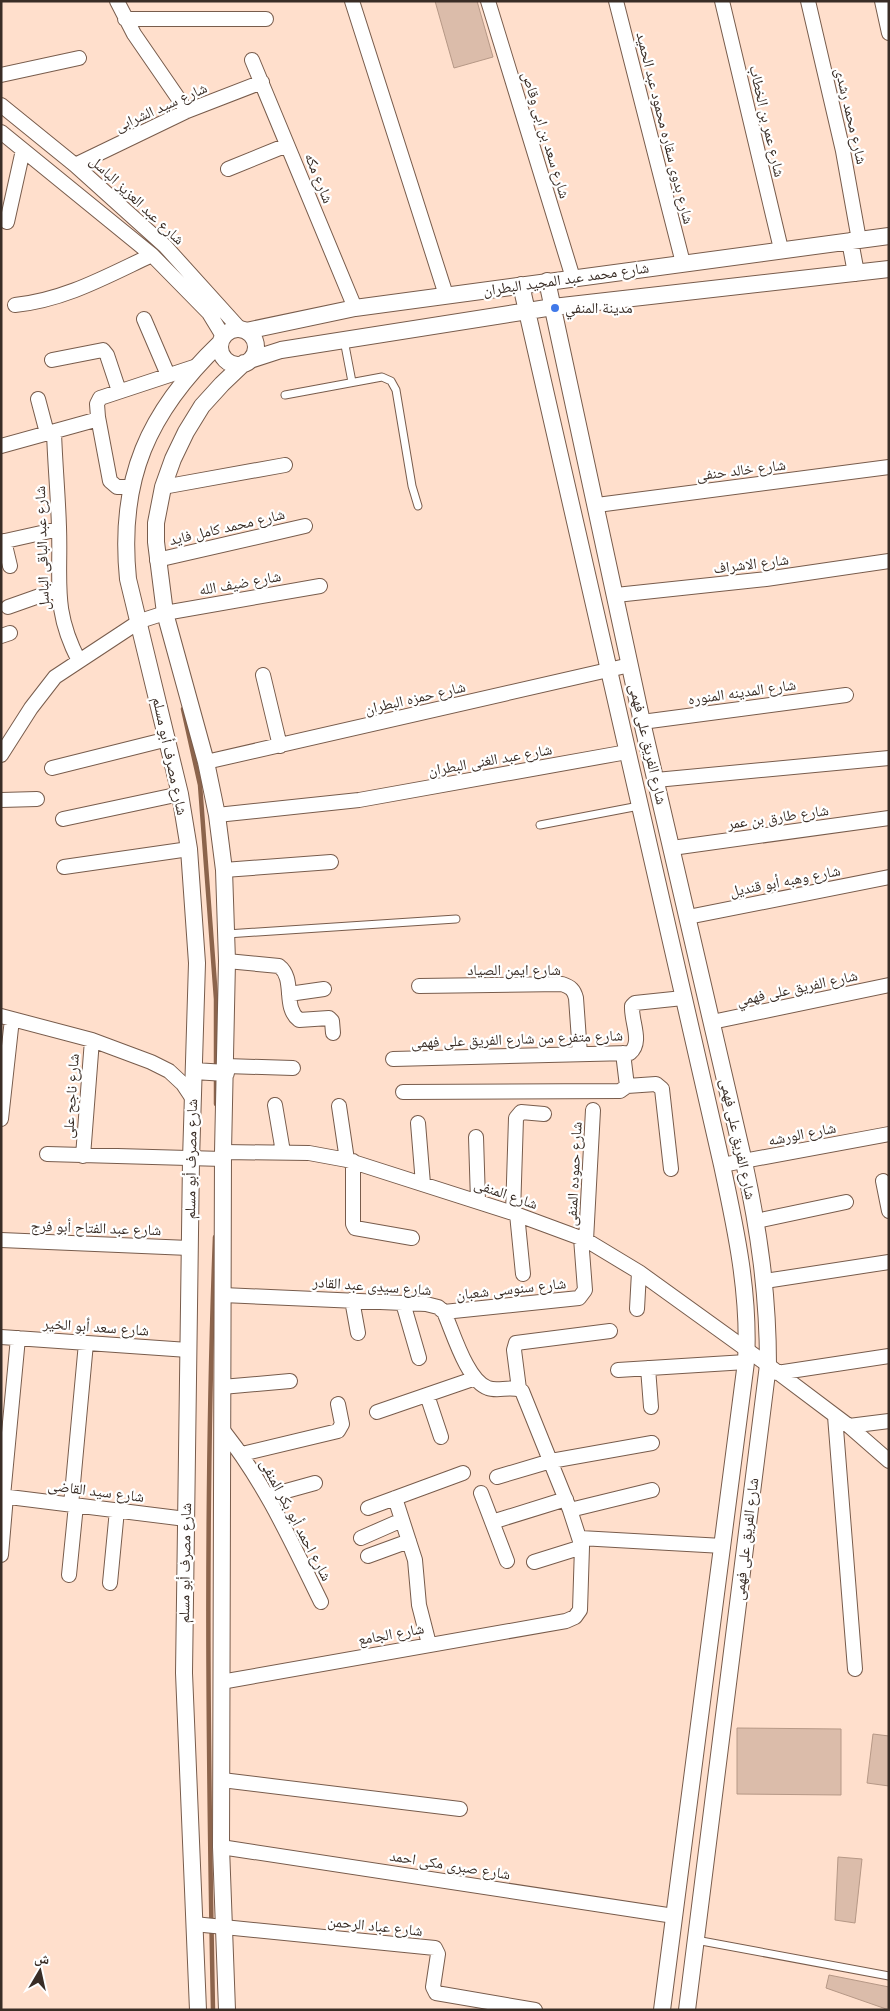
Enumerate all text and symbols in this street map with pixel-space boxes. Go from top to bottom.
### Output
street label: شارع بدوى سقاره محمود عبد الحميد [631,30,698,226]
street label: شارع عمر بن الخطاب [744,63,789,179]
street label: شارع محمد رشدى [830,66,871,166]
street label: شارع سعد بن ابى وقاص [517,70,574,201]
street label: شارع سيد الشرابى [112,79,211,136]
street label: شارع مكه [300,150,337,206]
street label: شارع عبد العزيز الباسل [85,151,188,249]
street label: شارع محمد عبد المجيد البطران [482,258,650,301]
place label: مدينة المنفي [565,299,633,320]
marker: مدينة المنفي [549,302,561,314]
street label: شارع خالد حنفى [695,456,787,485]
street label: شارع عبد الباقى الباسل [31,485,54,610]
street label: شارع محمد كامل فايد [167,505,287,550]
street label: شارع الاشراف [712,550,790,579]
street label: شارع ضيف الله [198,567,283,600]
street label: شارع المدينه المنوره [687,675,797,709]
street label: شارع حمزه البطران [363,678,468,719]
street label: شارع الفريق على فهمى [624,682,671,807]
street label: شارع مصرف أبو مسلم [148,695,191,817]
street label: شارع عبد الغنى البطران [427,740,554,781]
street label: شارع طارق بن عمر [725,801,830,834]
street label: شارع وهبه أبو قنديل [728,861,842,902]
street label: شارع ايمن الصياد [467,961,561,980]
street label: شارع الفريق على فهمي [735,966,860,1012]
street label: شارع متفرع من شارع الفريق على فهمى [411,1026,624,1053]
street label: شارع ناجح على [59,1053,84,1139]
street label: شارع الفريق على فهمى [715,1077,760,1202]
street label: شارع مصرف أبو مسلم [181,1099,202,1219]
street label: شارع الورشه [767,1119,838,1150]
street label: شارع حموده المنفى [562,1121,587,1227]
street label: شارع المنفى [472,1175,540,1214]
street label: شارع عبد الفتاح أبو فرج [30,1217,162,1240]
street label: شارع سيدى عبد القادر [311,1273,432,1300]
street label: شارع سنوسى شعبان [455,1274,567,1305]
street label: شارع سعد أبو الخير [41,1314,150,1341]
street label: شارع احمد أبو بكر المنفى [255,1456,336,1585]
street label: شارع سيد القاضى [47,1476,145,1507]
street label: شارع الفريق على فهمى [730,1477,763,1601]
street label: شارع مصرف أبو مسلم [175,1503,196,1623]
street label: شارع الجامع [357,1619,426,1650]
street label: شارع صبرى مكى احمد [388,1847,512,1884]
street label: شارع عباد الرحمن [326,1912,424,1941]
north arrow [15,1946,65,1996]
text: ش [33,1949,51,1968]

